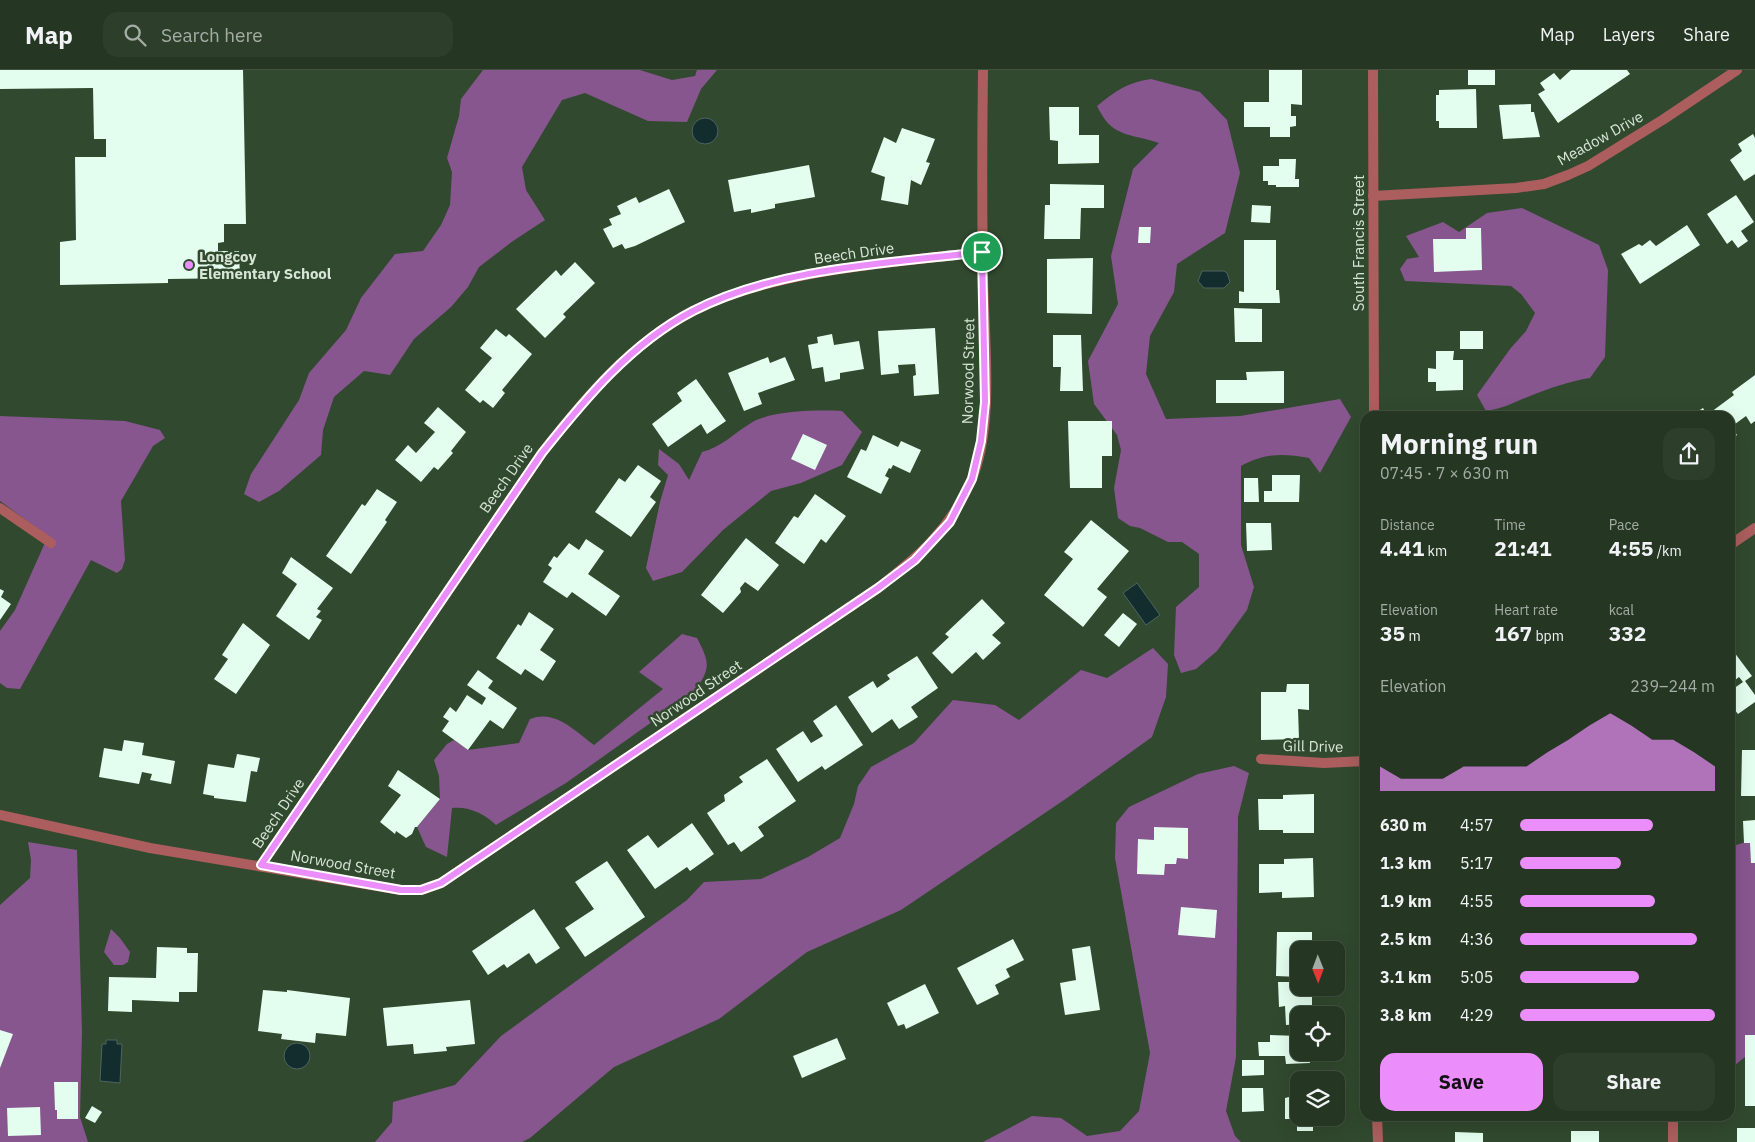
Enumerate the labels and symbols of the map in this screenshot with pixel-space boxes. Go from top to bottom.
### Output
street label: Meadow Drive [1554,107,1646,169]
street label: South Francis Street [1349,175,1368,311]
pin [961,231,1003,273]
street label: Beech Drive [813,238,895,268]
place label: Longcoy Elementary School [199,247,332,283]
marker: Longcoy Elementary School [183,259,195,271]
street label: Norwood Street [958,318,978,424]
street label: Beech Drive [475,440,537,516]
street label: Norwood Street [647,655,745,731]
street label: Gill Drive [1283,736,1343,756]
street label: Beech Drive [248,774,308,852]
street label: Norwood Street [289,845,397,883]
north arrow [1290,941,1345,996]

